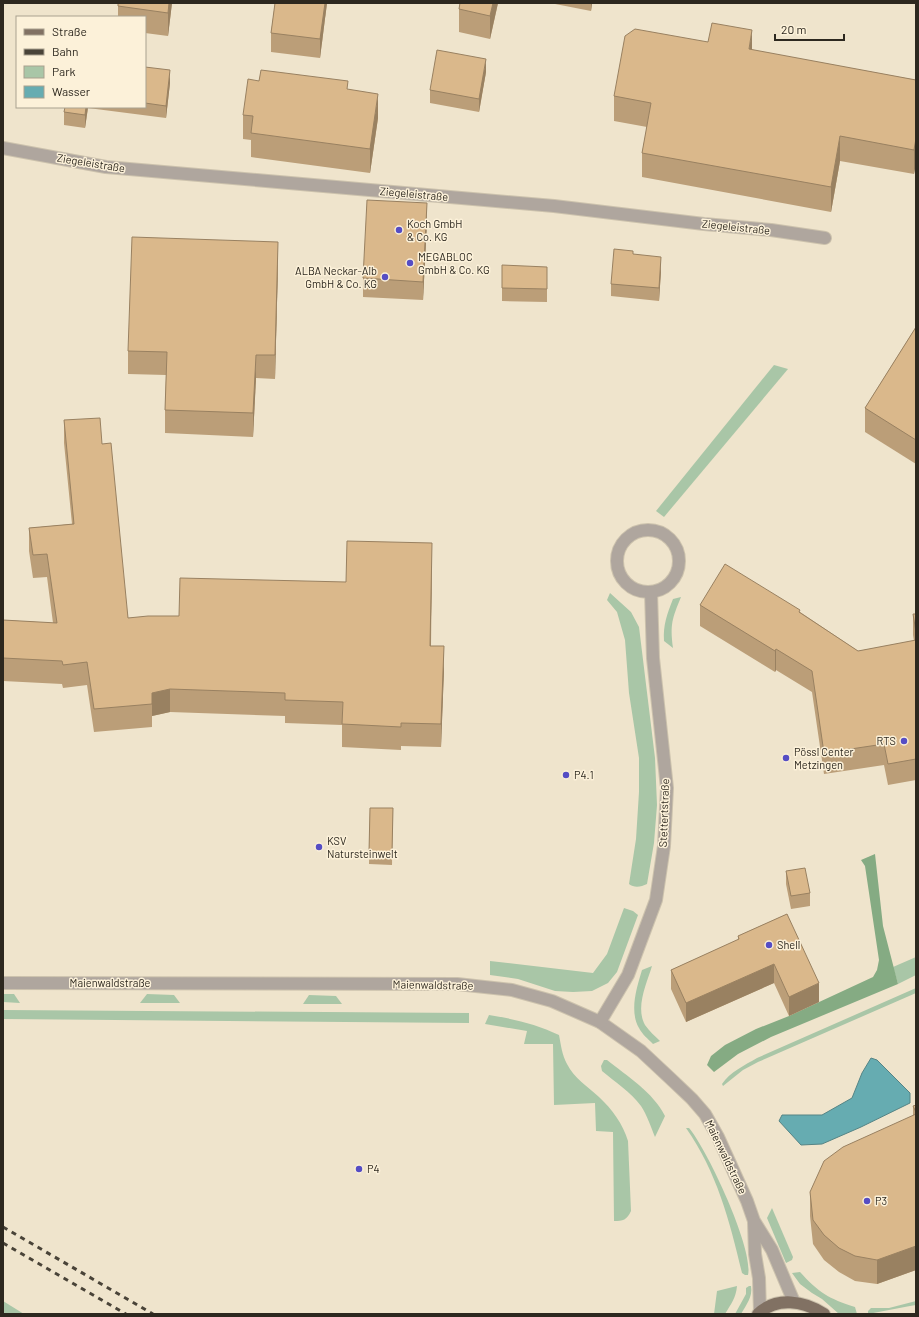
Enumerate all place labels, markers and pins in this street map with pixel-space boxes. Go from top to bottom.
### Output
place label: Koch GmbH & Co. KG [407,217,462,243]
marker: Koch GmbH & Co. KG [394,225,404,235]
place label: MEGABLOC GmbH & Co. KG [418,250,490,276]
marker: MEGABLOC GmbH & Co. KG [405,258,415,268]
place label: ALBA Neckar-Alb GmbH & Co. KG [295,264,377,290]
marker: ALBA Neckar-Alb GmbH & Co. KG [380,272,390,282]
place label: RTS [877,734,896,747]
marker: RTS [899,736,909,746]
place label: Pössl Center Metzingen [794,745,854,771]
marker: Pössl Center Metzingen [781,753,791,763]
place label: P4.1 [574,768,593,781]
marker: P4.1 [561,770,571,780]
place label: KSV Natursteinwelt [327,834,398,860]
marker: KSV Natursteinwelt [314,842,324,852]
place label: Shell [777,938,800,951]
marker: Shell [764,940,774,950]
place label: P4 [367,1162,380,1175]
marker: P4 [354,1164,364,1174]
place label: P3 [875,1194,887,1207]
marker: P3 [862,1196,872,1206]

